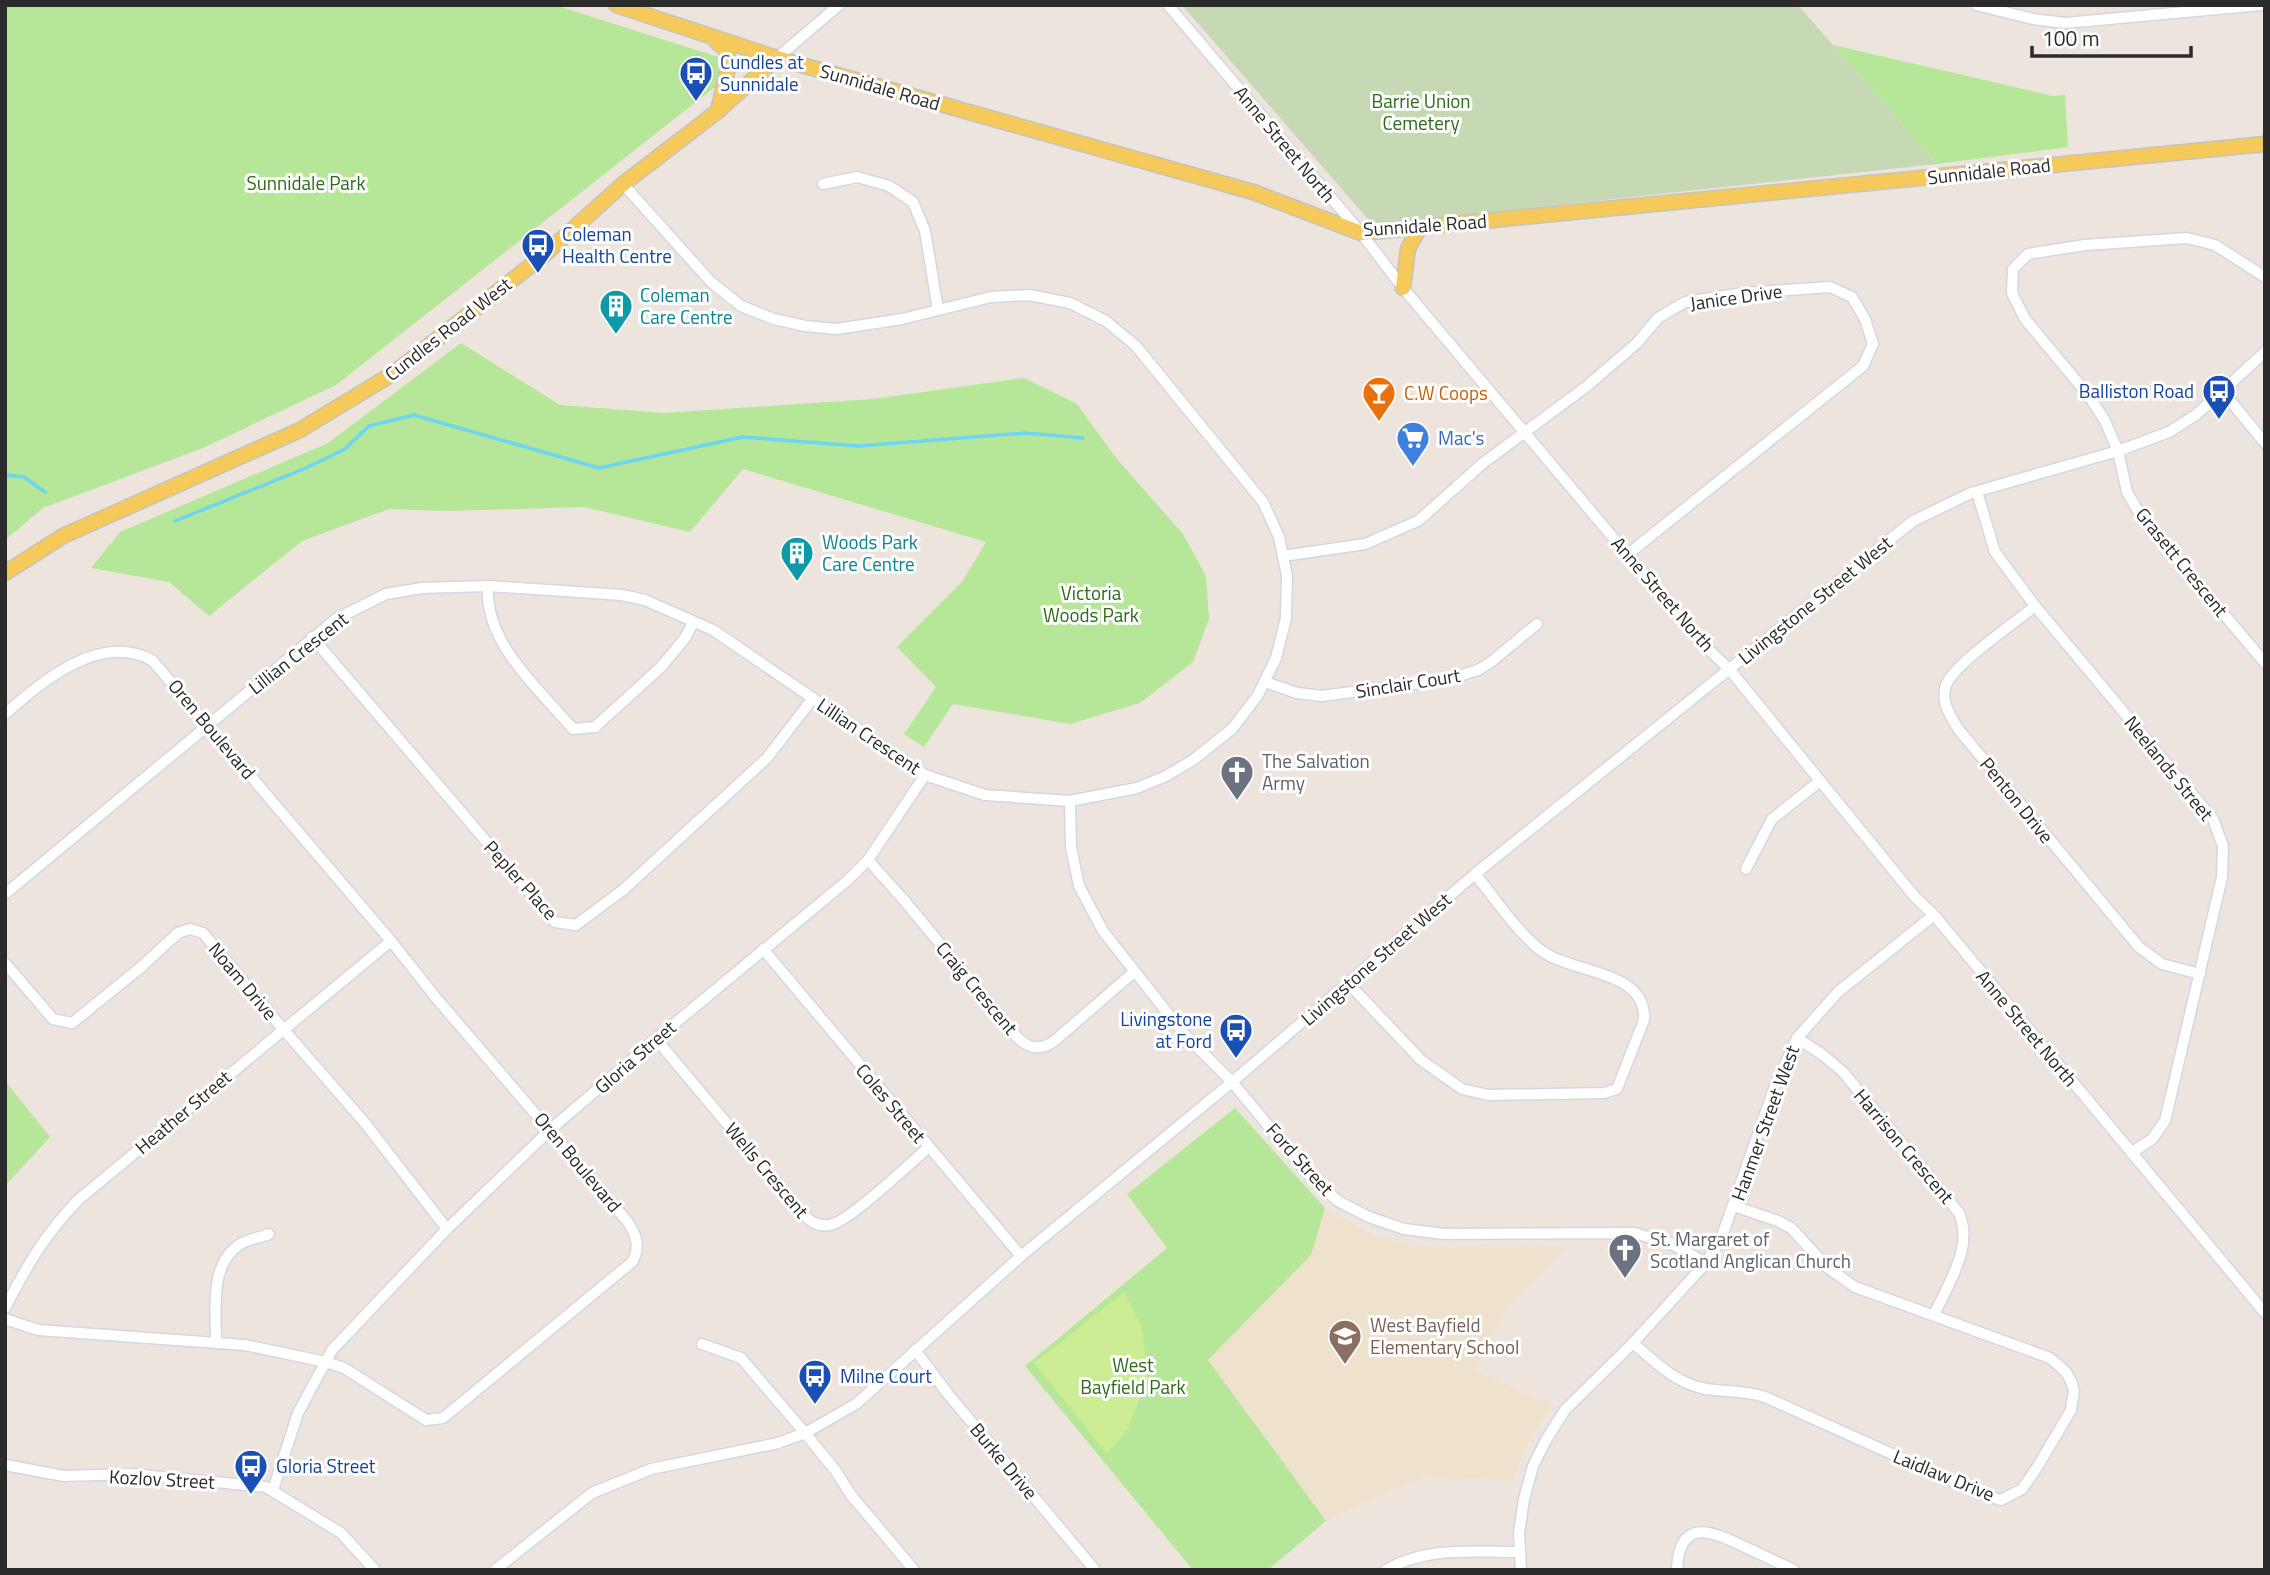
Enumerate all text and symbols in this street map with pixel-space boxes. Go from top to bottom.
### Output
scale bar [2032,14,2191,58]
text: 100 m [2042,22,2099,54]
place label: Cundles at Sunnidale [720,47,804,98]
bus stop icon: Cundles at Sunnidale [677,54,715,103]
street label: Sunnidale Road [817,56,944,118]
street label: Anne Street North [1228,79,1343,209]
park label: Barrie Union Cemetery [1371,86,1471,137]
street label: Sunnidale Road [1926,150,2052,191]
park label: Sunnidale Park [246,168,366,197]
street label: Sunnidale Road [1362,206,1488,243]
place label: Coleman Health Centre [562,219,672,270]
bus stop icon: Coleman Health Centre [519,226,557,275]
street label: Cundles Road West [378,269,518,388]
street label: Janice Drive [1688,276,1784,317]
place label: Coleman Care Centre [640,280,733,331]
building icon: Coleman Care Centre [597,287,635,336]
bus stop icon: Balliston Road [2200,372,2238,421]
bar icon: C.W Coops [1360,374,1398,423]
place label: Balliston Road [2079,376,2194,405]
place label: C.W Coops [1404,378,1488,407]
supermarket icon: Mac's [1394,419,1432,468]
place label: Mac's [1438,423,1485,452]
street label: Grasett Crescent [2129,501,2236,623]
place label: Woods Park Care Centre [822,527,918,578]
street label: Livingstone Street West [1731,528,1898,671]
street label: Anne Street North [1605,529,1722,658]
building icon: Woods Park Care Centre [778,534,816,583]
park label: Victoria Woods Park [1043,578,1139,629]
street label: Lillian Crescent [242,604,354,701]
street label: Sinclair Court [1354,660,1463,705]
street label: Oren Boulevard [162,672,263,785]
street label: Lillian Crescent [812,690,927,781]
street label: Neelands Street [2118,709,2221,827]
place label: The Salvation Army [1262,746,1370,797]
street label: Penton Drive [1974,750,2061,849]
church icon: The Salvation Army [1218,753,1256,802]
street label: Pepler Place [478,833,565,926]
street label: Livingstone Street West [1294,885,1457,1032]
street label: Noam Drive [202,935,285,1026]
street label: Craig Crescent [930,935,1025,1041]
street label: Anne Street North [1970,963,2085,1093]
place label: Livingstone at Ford [1120,1004,1212,1055]
bus stop icon: Livingstone at Ford [1217,1011,1255,1060]
street label: Gloria Street [588,1013,682,1100]
street label: Hanmer Street West [1723,1041,1806,1205]
street label: Coles Street [849,1057,934,1149]
street label: Heather Street [128,1062,237,1161]
street label: Harrison Crescent [1847,1082,1962,1210]
street label: Oren Boulevard [528,1105,629,1218]
street label: Wells Crescent [719,1115,816,1224]
street label: Ford Street [1260,1116,1341,1202]
place label: St. Margaret of Scotland Anglican Church [1650,1224,1851,1275]
church icon: St. Margaret of Scotland Anglican Church [1606,1231,1644,1280]
place label: West Bayfield Elementary School [1370,1310,1519,1361]
school or university icon: West Bayfield Elementary School [1326,1317,1364,1366]
park label: West Bayfield Park [1080,1350,1186,1401]
bus stop icon: Milne Court [796,1357,834,1406]
place label: Milne Court [840,1361,932,1390]
street label: Burke Drive [964,1416,1045,1505]
street label: Laidlaw Drive [1889,1441,1999,1508]
bus stop icon: Gloria Street [232,1447,270,1496]
place label: Gloria Street [276,1451,376,1480]
street label: Kozlov Street [108,1461,216,1496]

